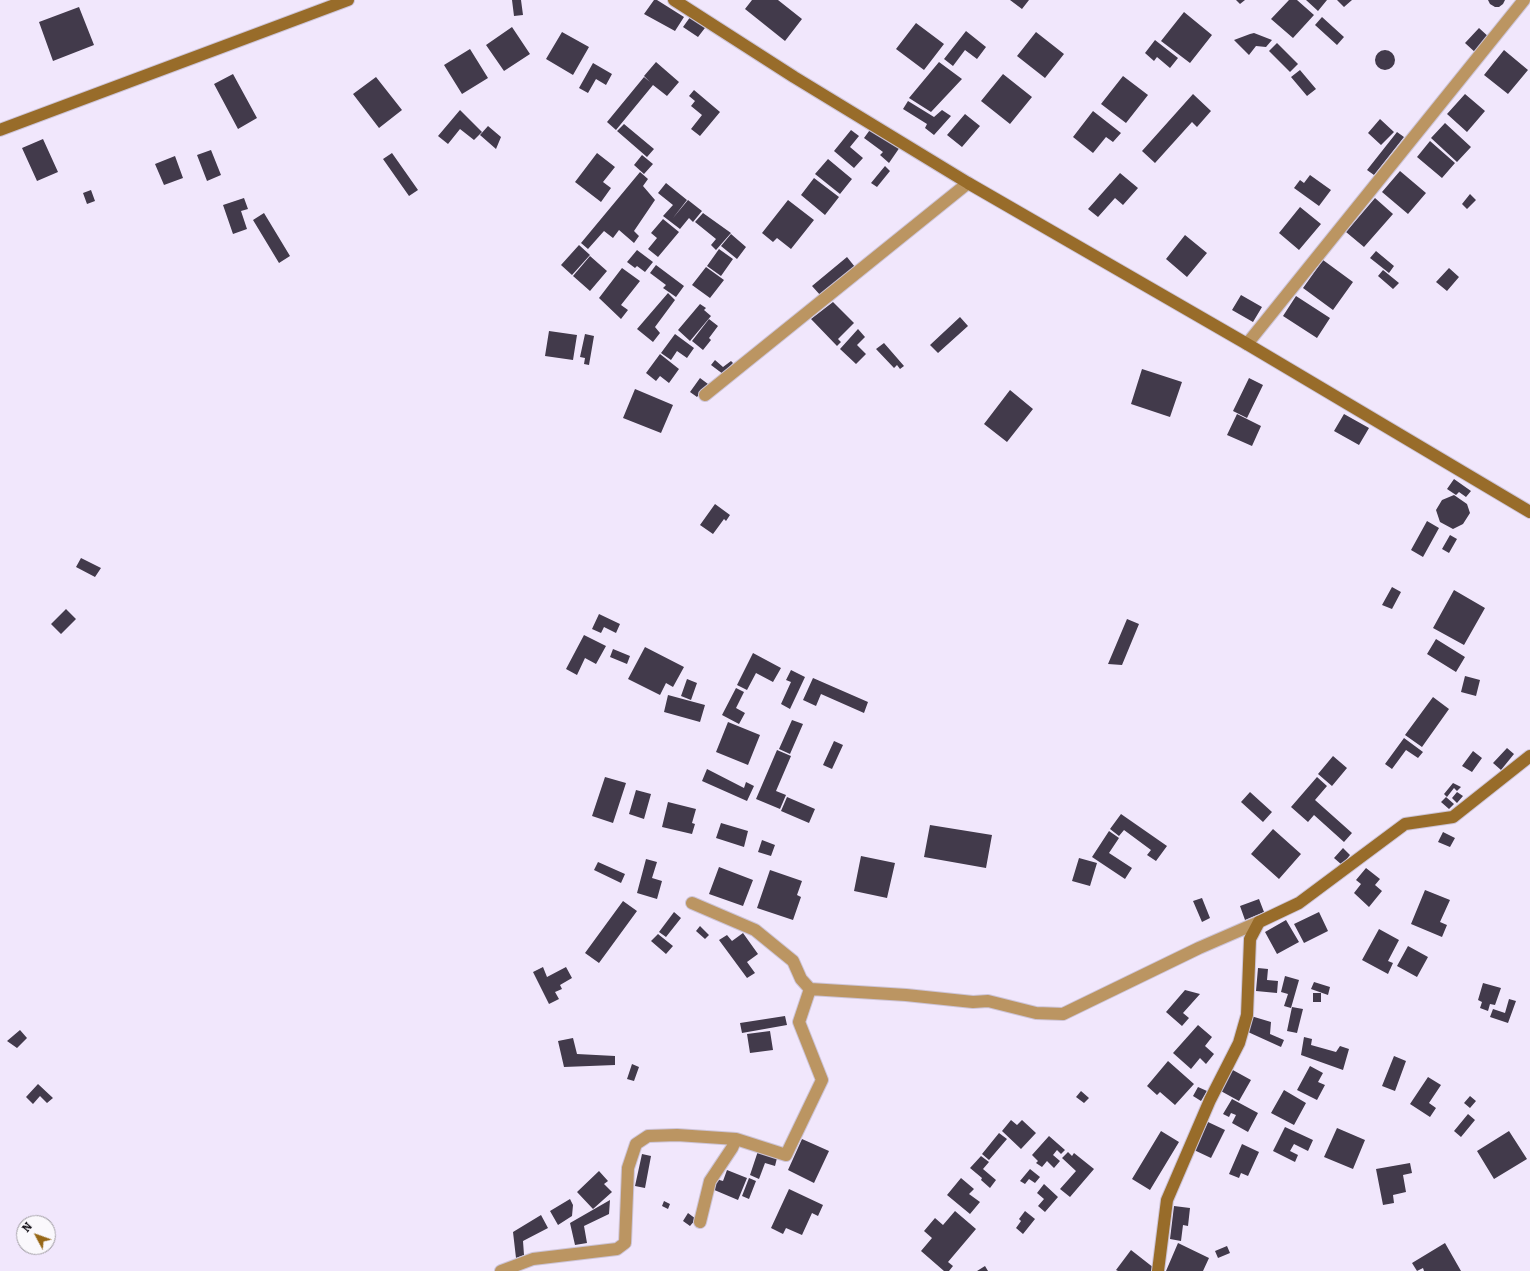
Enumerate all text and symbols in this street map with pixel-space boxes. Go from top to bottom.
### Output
north arrow [16,1215,56,1255]
text: N [20,1220,35,1235]

